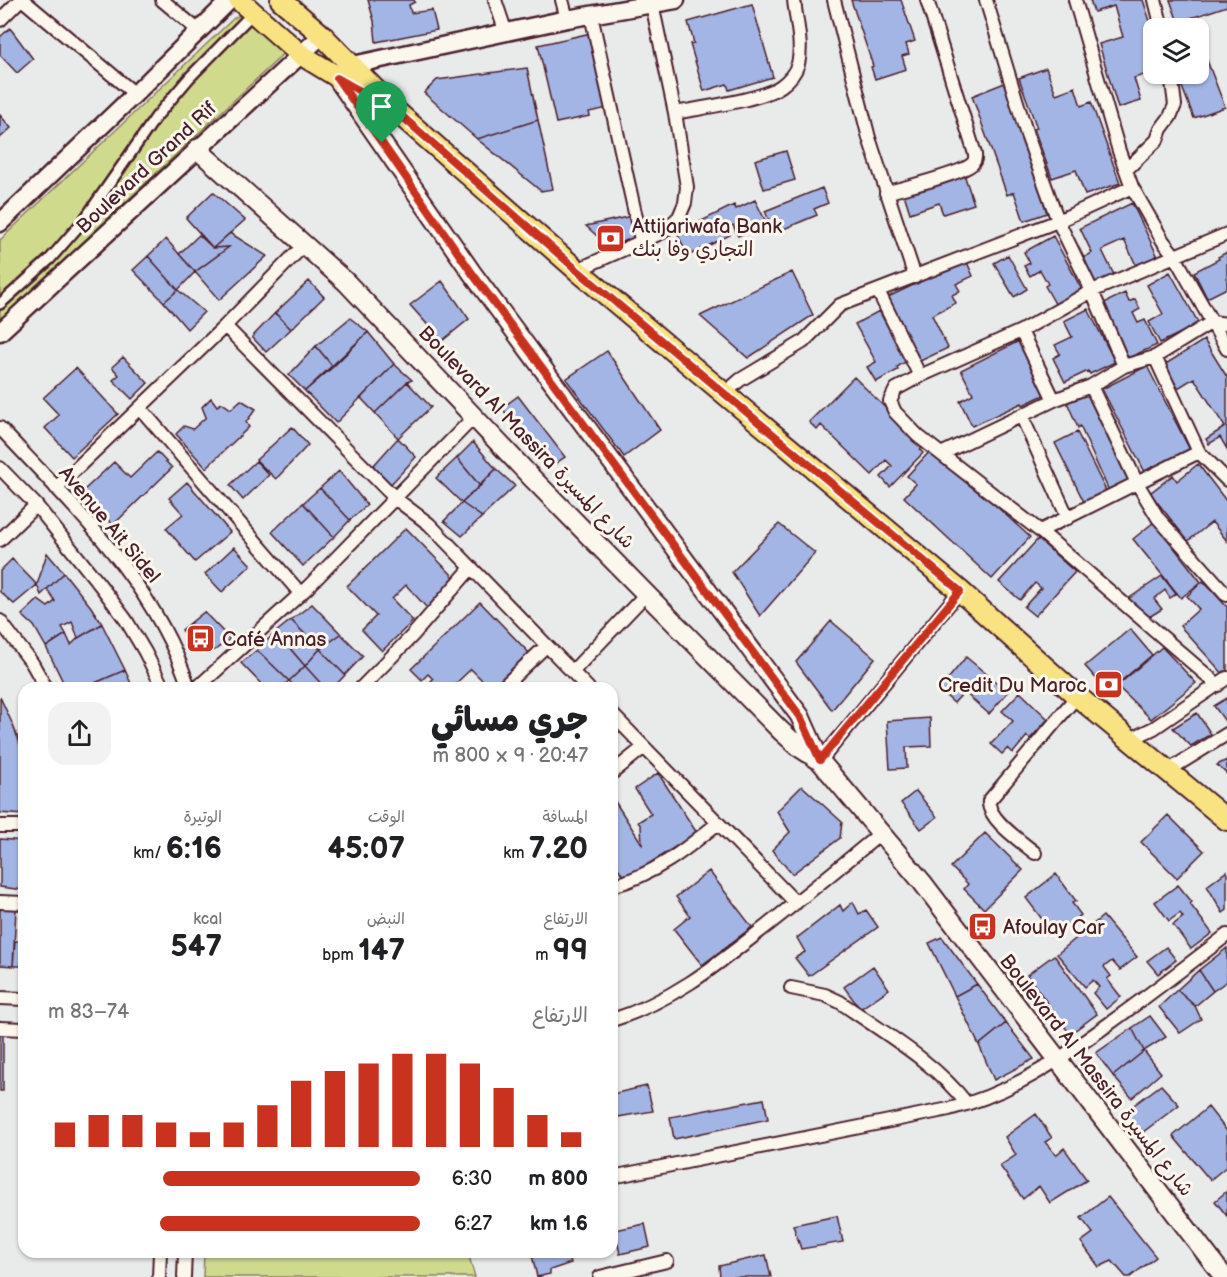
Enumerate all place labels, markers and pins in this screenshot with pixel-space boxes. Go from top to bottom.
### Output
pin [356,81,407,143]
place label: Attijariwafa Bank التجاري وفا بنك [632,215,782,264]
bank icon: Attijariwafa Bank التجاري وفا بنك [595,222,627,254]
bus stop icon: Café Annas [185,623,217,655]
place label: Café Annas [222,628,326,652]
bank icon: Credit Du Maroc [1092,669,1124,701]
place label: Credit Du Maroc [938,674,1087,698]
bus stop icon: Afoulay Car [966,911,998,943]
place label: Afoulay Car [1003,916,1105,940]

